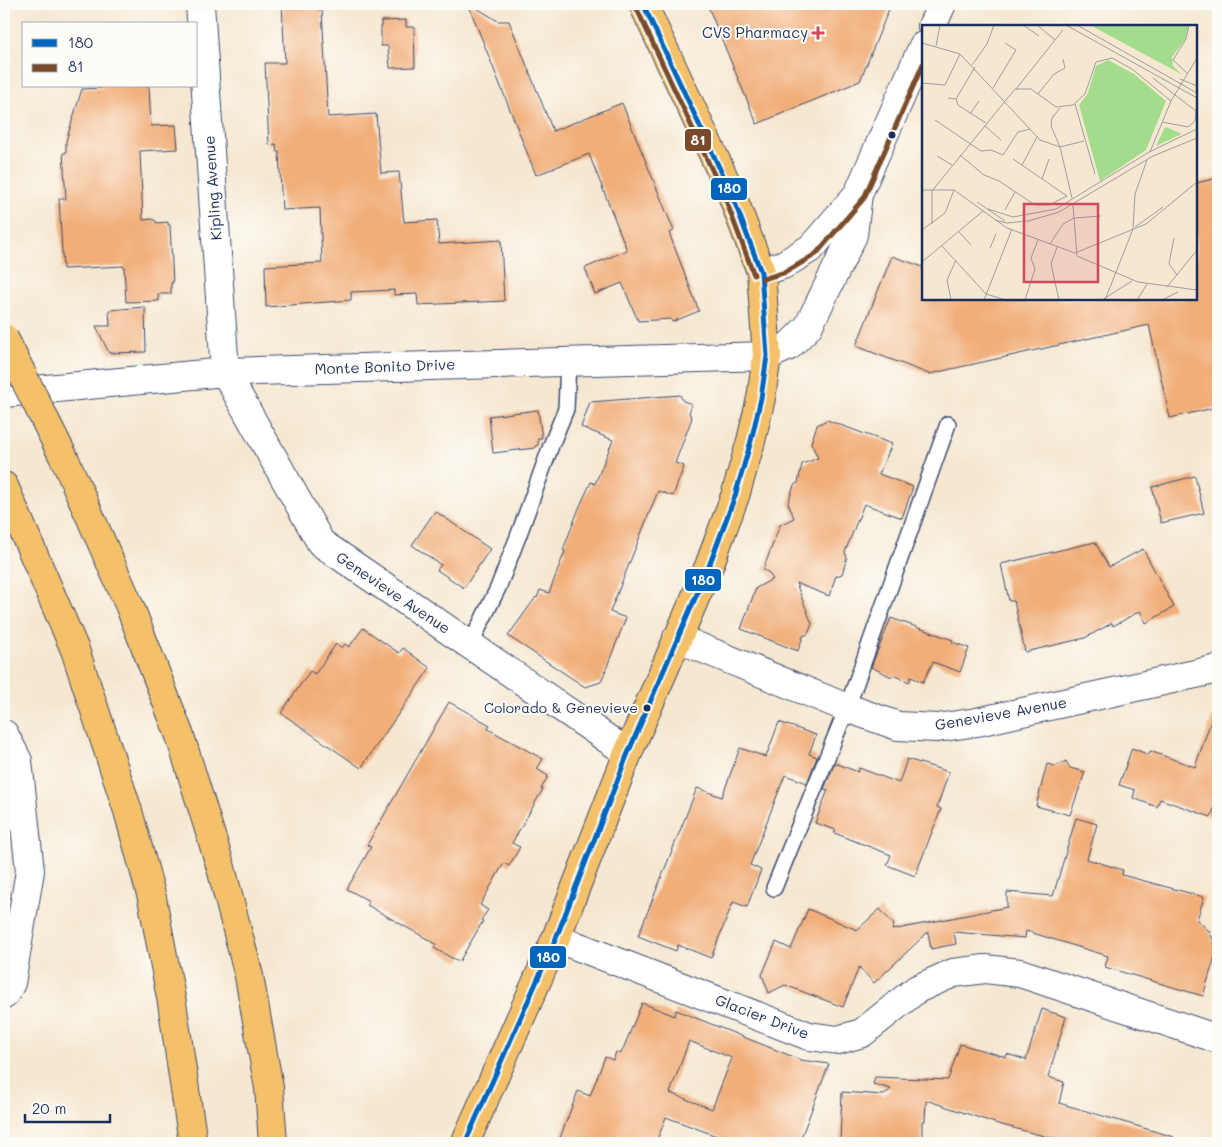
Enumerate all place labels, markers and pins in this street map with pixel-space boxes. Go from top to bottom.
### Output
place label: CVS Pharmacy [702,22,808,42]
marker: CVS Pharmacy [812,27,824,39]
unlabelled marker [887,130,897,140]
place label: Colorado & Genevieve [484,698,638,717]
marker: Colorado & Genevieve [642,703,652,713]

